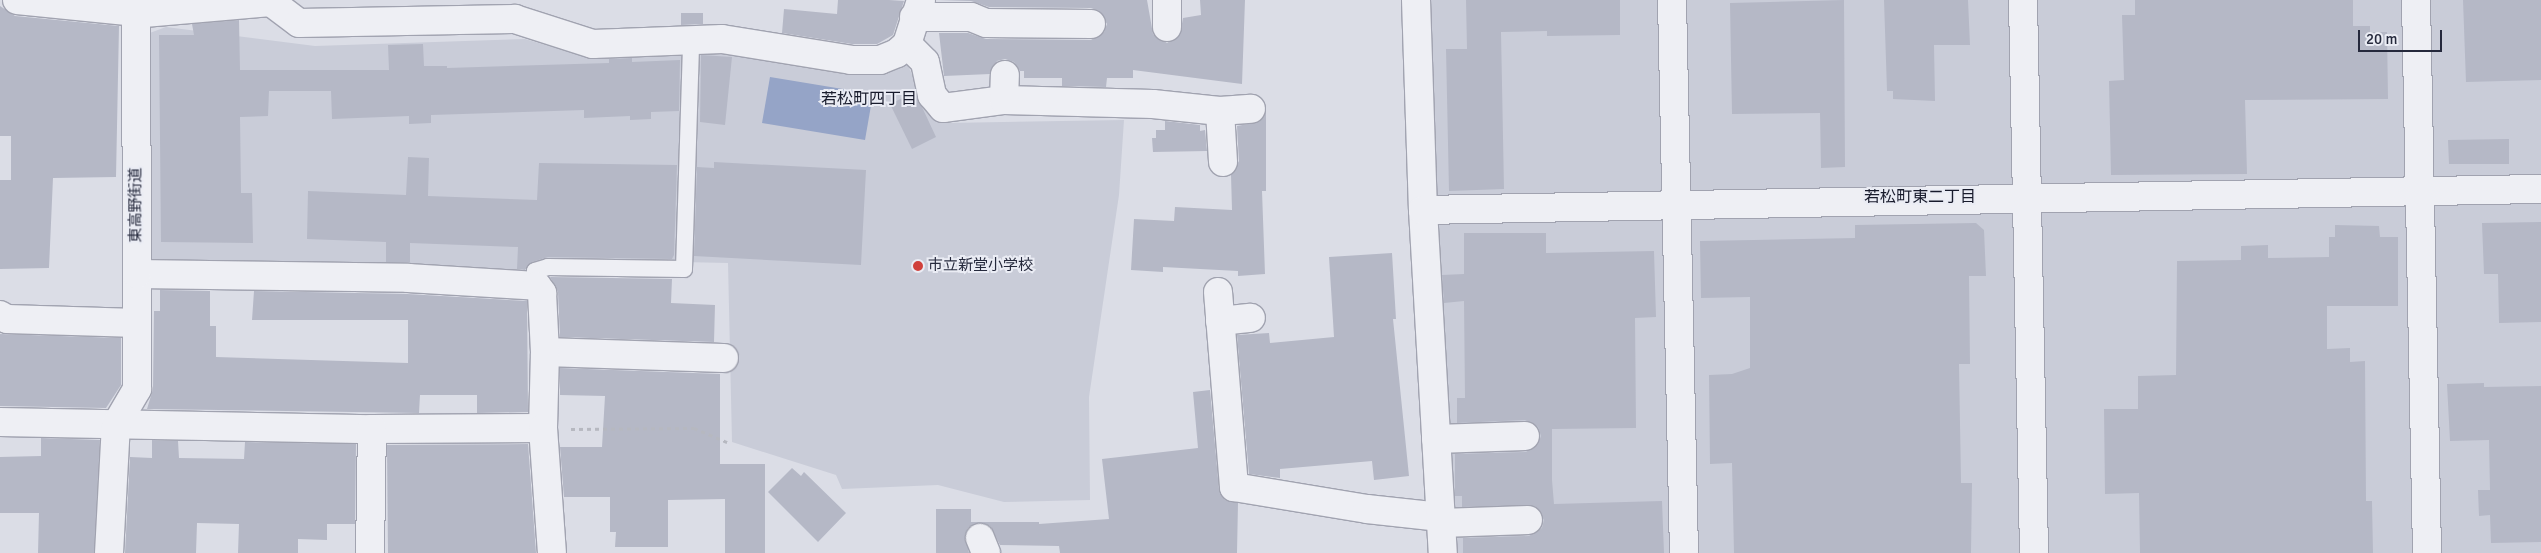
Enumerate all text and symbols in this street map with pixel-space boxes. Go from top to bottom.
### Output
scale bar [2361,20,2445,52]
text: 20 m [2366,30,2397,48]
district label: 若松町四丁目 [821,89,917,109]
street label: 東高野街道 [127,168,145,242]
district label: 若松町東二丁目 [1864,187,1976,207]
place label: 市立新堂小学校 [928,257,1033,275]
marker: 市立新堂小学校 [912,260,924,272]

